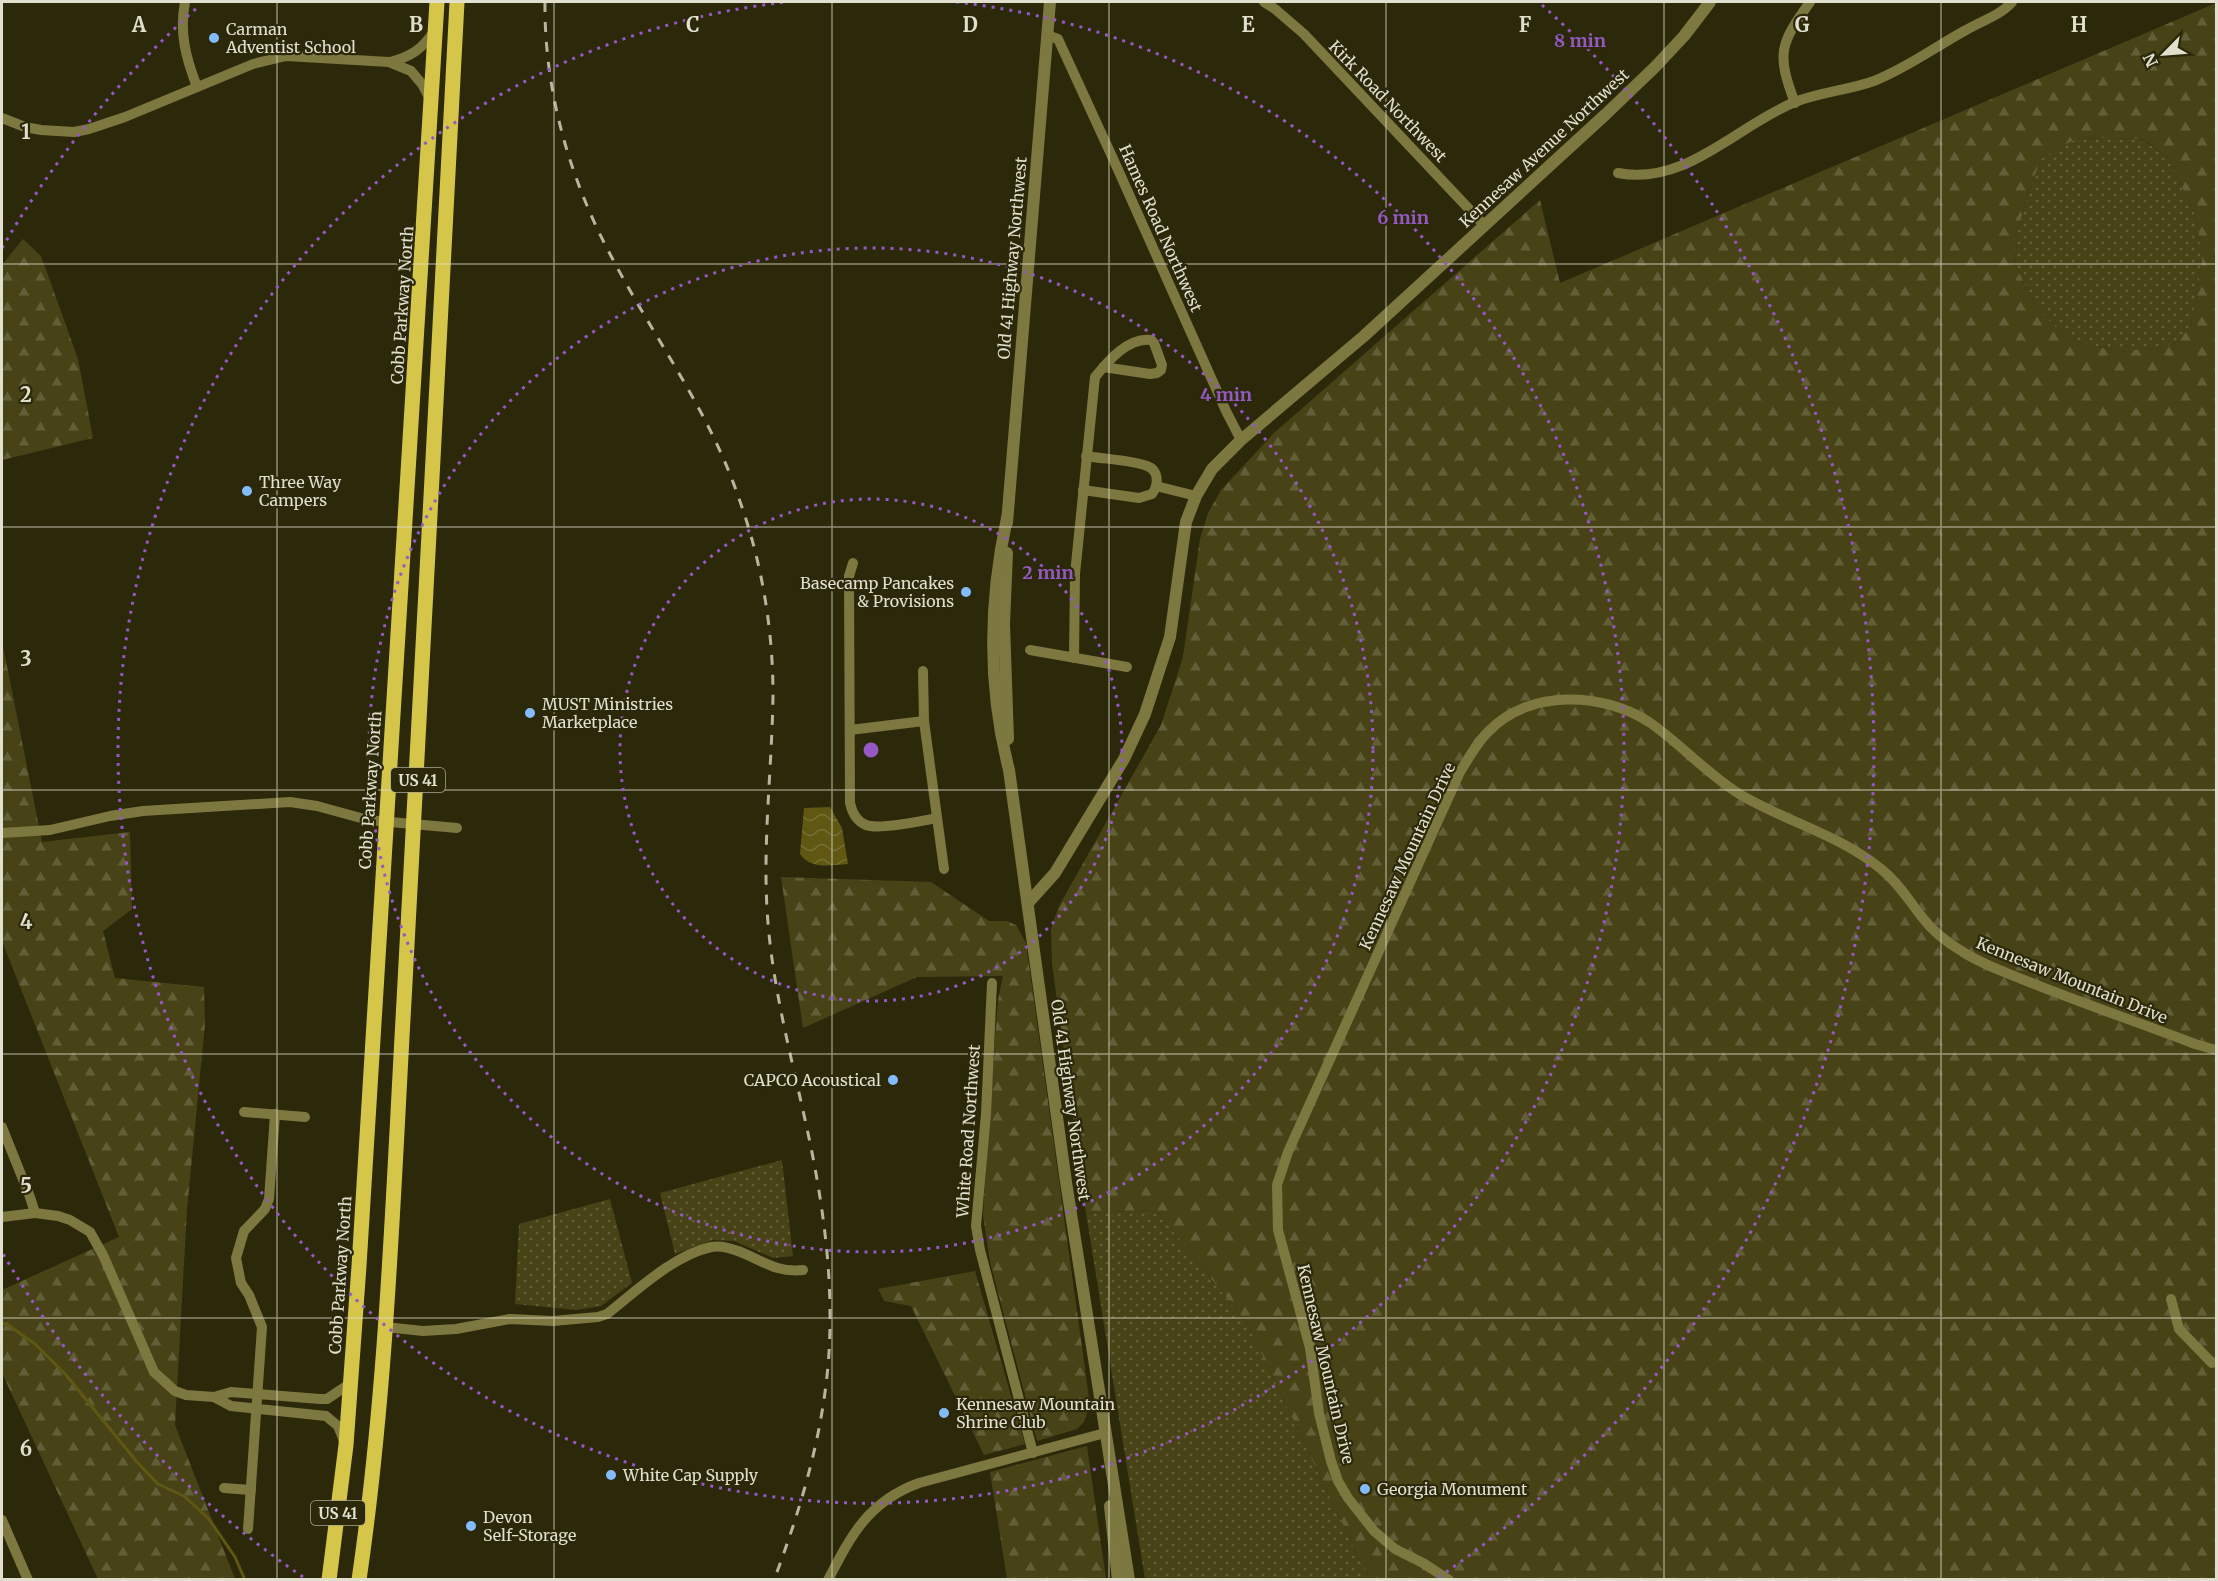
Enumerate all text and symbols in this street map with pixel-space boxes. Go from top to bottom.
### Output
text: A [131,12,147,37]
text: B [409,12,423,37]
text: C [686,12,700,37]
text: D [962,12,978,37]
text: E [1241,12,1255,37]
text: F [1519,12,1532,37]
text: G [1795,12,1810,37]
text: H [2071,12,2087,37]
place label: Carman Adventist School [225,19,356,57]
north arrow [2134,24,2194,84]
text: 8 min [1554,29,1606,52]
marker: Carman Adventist School [207,31,221,45]
street label: Kirk Road Northwest [1325,36,1452,166]
text: N [2139,50,2162,70]
street label: Kennesaw Avenue Northwest [1455,64,1633,232]
text: 1 [21,119,31,144]
street label: Hames Road Northwest [1115,141,1207,315]
street label: Old 41 Highway Northwest [993,155,1031,360]
text: 6 min [1377,206,1429,229]
street label: Cobb Parkway North [386,225,418,385]
text: 2 [20,382,32,407]
text: 4 min [1200,383,1252,406]
place label: Three Way Campers [259,472,342,510]
marker: Three Way Campers [240,484,254,498]
text: 2 min [1022,561,1074,584]
place label: Basecamp Pancakes & Provisions [800,573,954,611]
marker: Basecamp Pancakes & Provisions [959,585,973,599]
text: 3 [20,646,32,671]
place label: MUST Ministries Marketplace [542,694,673,732]
marker: MUST Ministries Marketplace [523,706,537,720]
street label: Cobb Parkway North [354,710,386,870]
centre of rings [861,740,881,760]
street label: Kennesaw Mountain Drive [1355,759,1459,953]
road number: US 41 [391,768,445,792]
text: 4 [20,909,33,934]
street label: Kennesaw Mountain Drive [1973,932,2171,1028]
street label: Old 41 Highway Northwest [1047,998,1095,1203]
street label: White Road Northwest [952,1043,984,1219]
place label: CAPCO Acoustical [744,1070,881,1090]
marker: CAPCO Acoustical [886,1073,900,1087]
text: 5 [20,1173,32,1198]
street label: Cobb Parkway North [324,1195,356,1355]
street label: Kennesaw Mountain Drive [1293,1262,1359,1466]
place label: Kennesaw Mountain Shrine Club [956,1394,1116,1432]
marker: Kennesaw Mountain Shrine Club [937,1406,951,1420]
text: 6 [20,1436,32,1461]
place label: White Cap Supply [622,1465,759,1485]
marker: White Cap Supply [604,1468,618,1482]
place label: Georgia Monument [1377,1479,1528,1499]
marker: Georgia Monument [1358,1482,1372,1496]
road number: US 41 [311,1501,365,1525]
place label: Devon Self-Storage [483,1507,576,1545]
marker: Devon Self-Storage [464,1519,478,1533]

